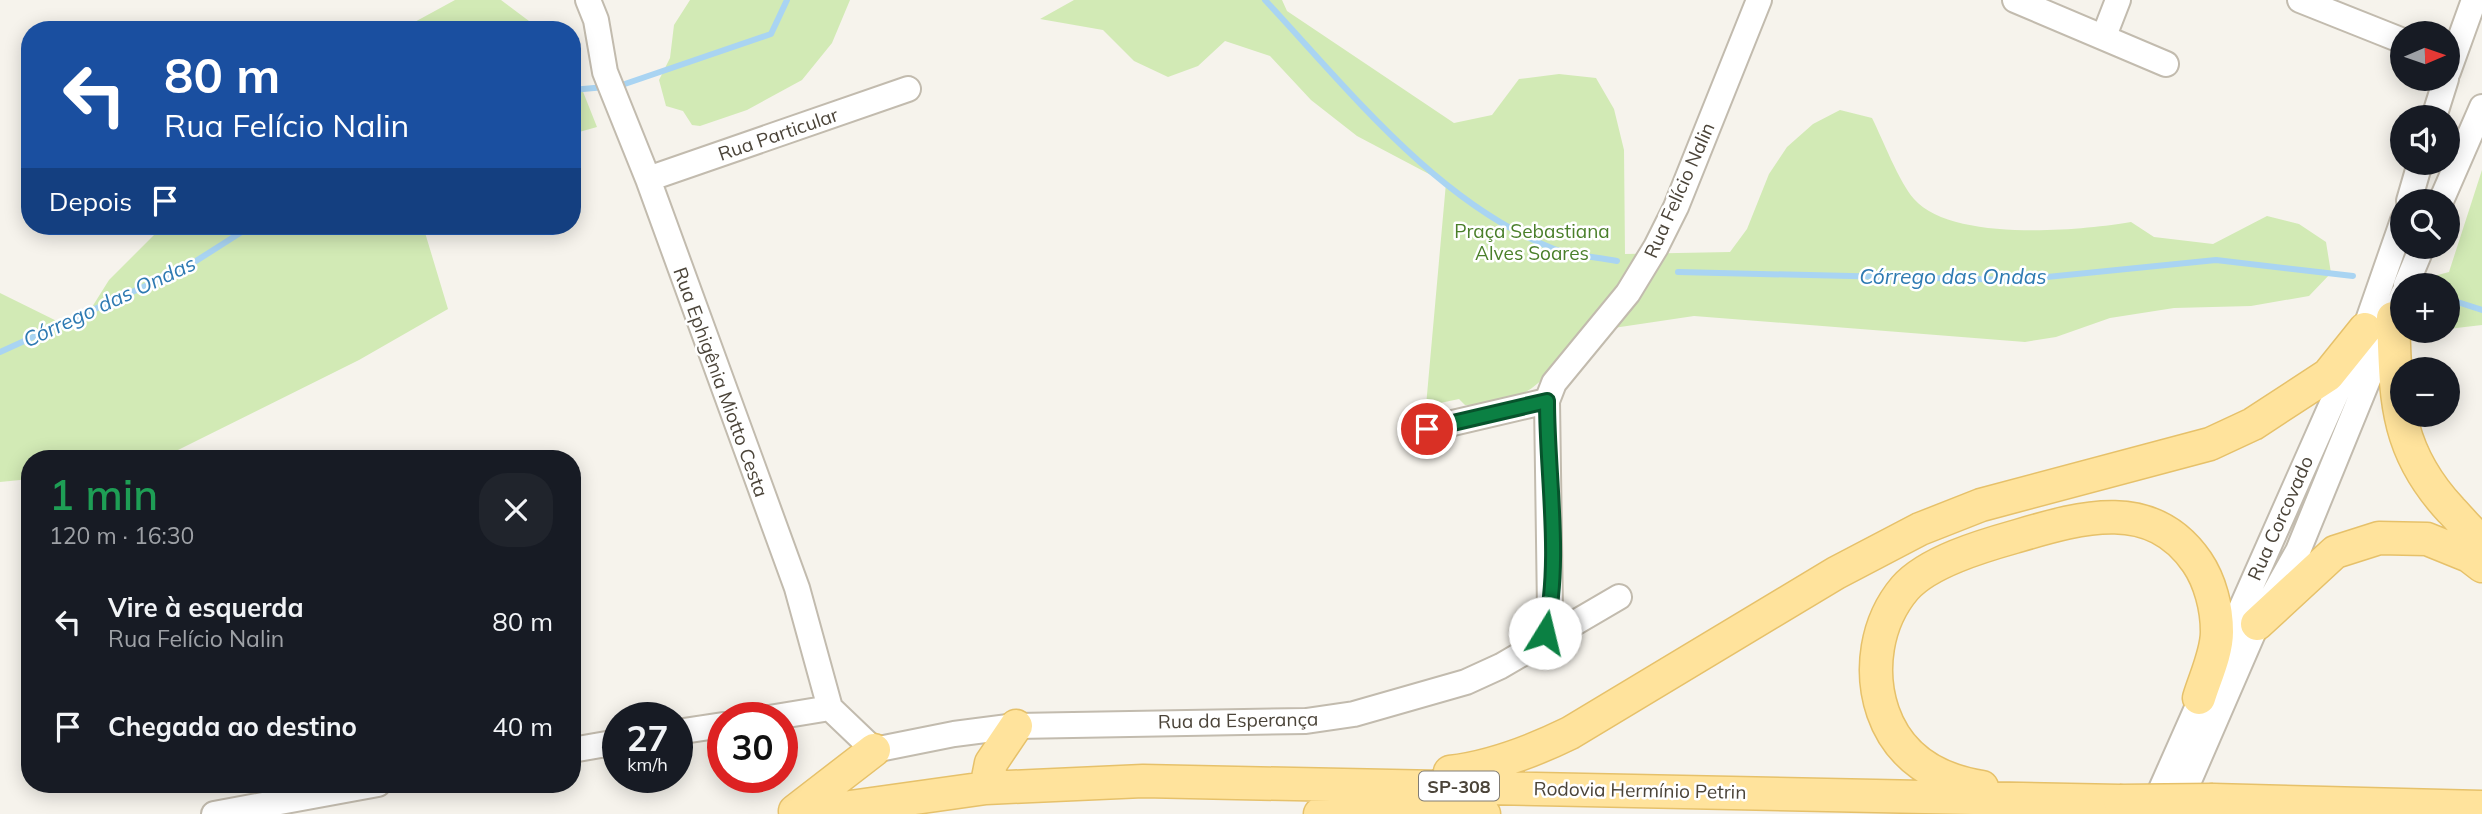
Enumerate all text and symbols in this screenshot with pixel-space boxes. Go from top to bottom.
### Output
north arrow [2390,21,2460,91]
map controls [2390,21,2460,427]
text: 80 m [164,44,280,105]
icon: left [49,49,140,140]
street label: Rua Particular [715,102,841,166]
text: Rua Felício Nalin [164,105,409,145]
button: sound [2390,105,2460,175]
street label: Rua Felício Nalin [1638,119,1720,261]
icon: arrive [146,182,184,220]
text: Depois [49,185,132,218]
button: search [2390,189,2460,259]
park label: Praça Sebastiana Alves Soares [1454,219,1610,265]
water label: Córrego das Ondas [19,250,199,352]
water label: Córrego das Ondas [1859,263,2047,289]
street label: Rua Ephigênia Miotto Cesta [668,264,774,500]
button: + [2390,273,2460,343]
button: − [2390,357,2460,427]
pin [1397,399,1457,459]
icon: arrive [1408,410,1446,448]
street label: Rua Corcovado [2242,452,2318,584]
text: 1 min [49,468,158,521]
button: close [479,473,553,547]
text: 120 m · 16:30 [49,521,194,550]
text: Vire à esquerda [108,591,304,624]
position arrow [1508,596,1582,670]
icon: left [49,603,87,641]
text: 80 m [492,605,553,638]
text: Rua Felício Nalin [108,624,284,653]
speed limit sign: 30 [707,702,798,793]
street label: Rua da Esperança [1158,707,1318,733]
icon: arrive [49,708,87,746]
text: Chegada ao destino [108,710,357,743]
text: 40 m [492,710,553,743]
text: 27 [626,716,669,760]
text: km/h [627,753,668,776]
road number: SP-308 [1419,772,1499,800]
street label: Rodovia Hermínio Petrin [1533,776,1747,804]

